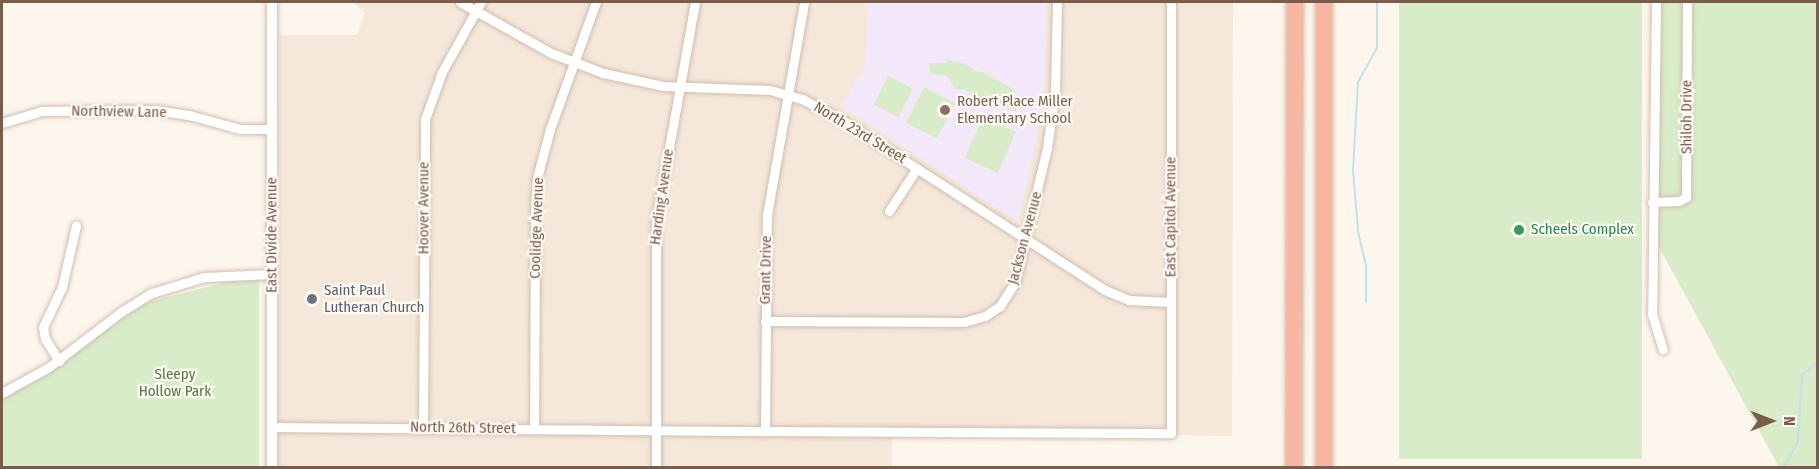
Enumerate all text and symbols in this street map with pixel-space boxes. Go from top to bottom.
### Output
street label: Shiloh Drive [1678,80,1696,154]
place label: Robert Place Miller Elementary School [957,92,1073,127]
street label: North 23rd Street [810,98,910,168]
street label: Northview Lane [71,102,167,122]
marker: Robert Place Miller Elementary School [938,103,952,117]
street label: Harding Avenue [646,148,678,246]
street label: East Capitol Avenue [1162,157,1180,277]
street label: Hoover Avenue [415,162,433,254]
street label: East Divide Avenue [263,177,281,293]
street label: Coolidge Avenue [526,177,548,279]
street label: Jackson Avenue [1004,190,1046,286]
place label: Scheels Complex [1531,221,1634,239]
marker: Scheels Complex [1512,223,1526,237]
street label: Grant Drive [756,235,776,305]
place label: Saint Paul Lutheran Church [324,281,424,316]
marker: Saint Paul Lutheran Church [305,292,319,306]
park label: Sleepy Hollow Park [139,365,211,400]
north arrow [1741,391,1801,451]
text: N [1780,416,1799,426]
street label: North 26th Street [410,418,516,438]

